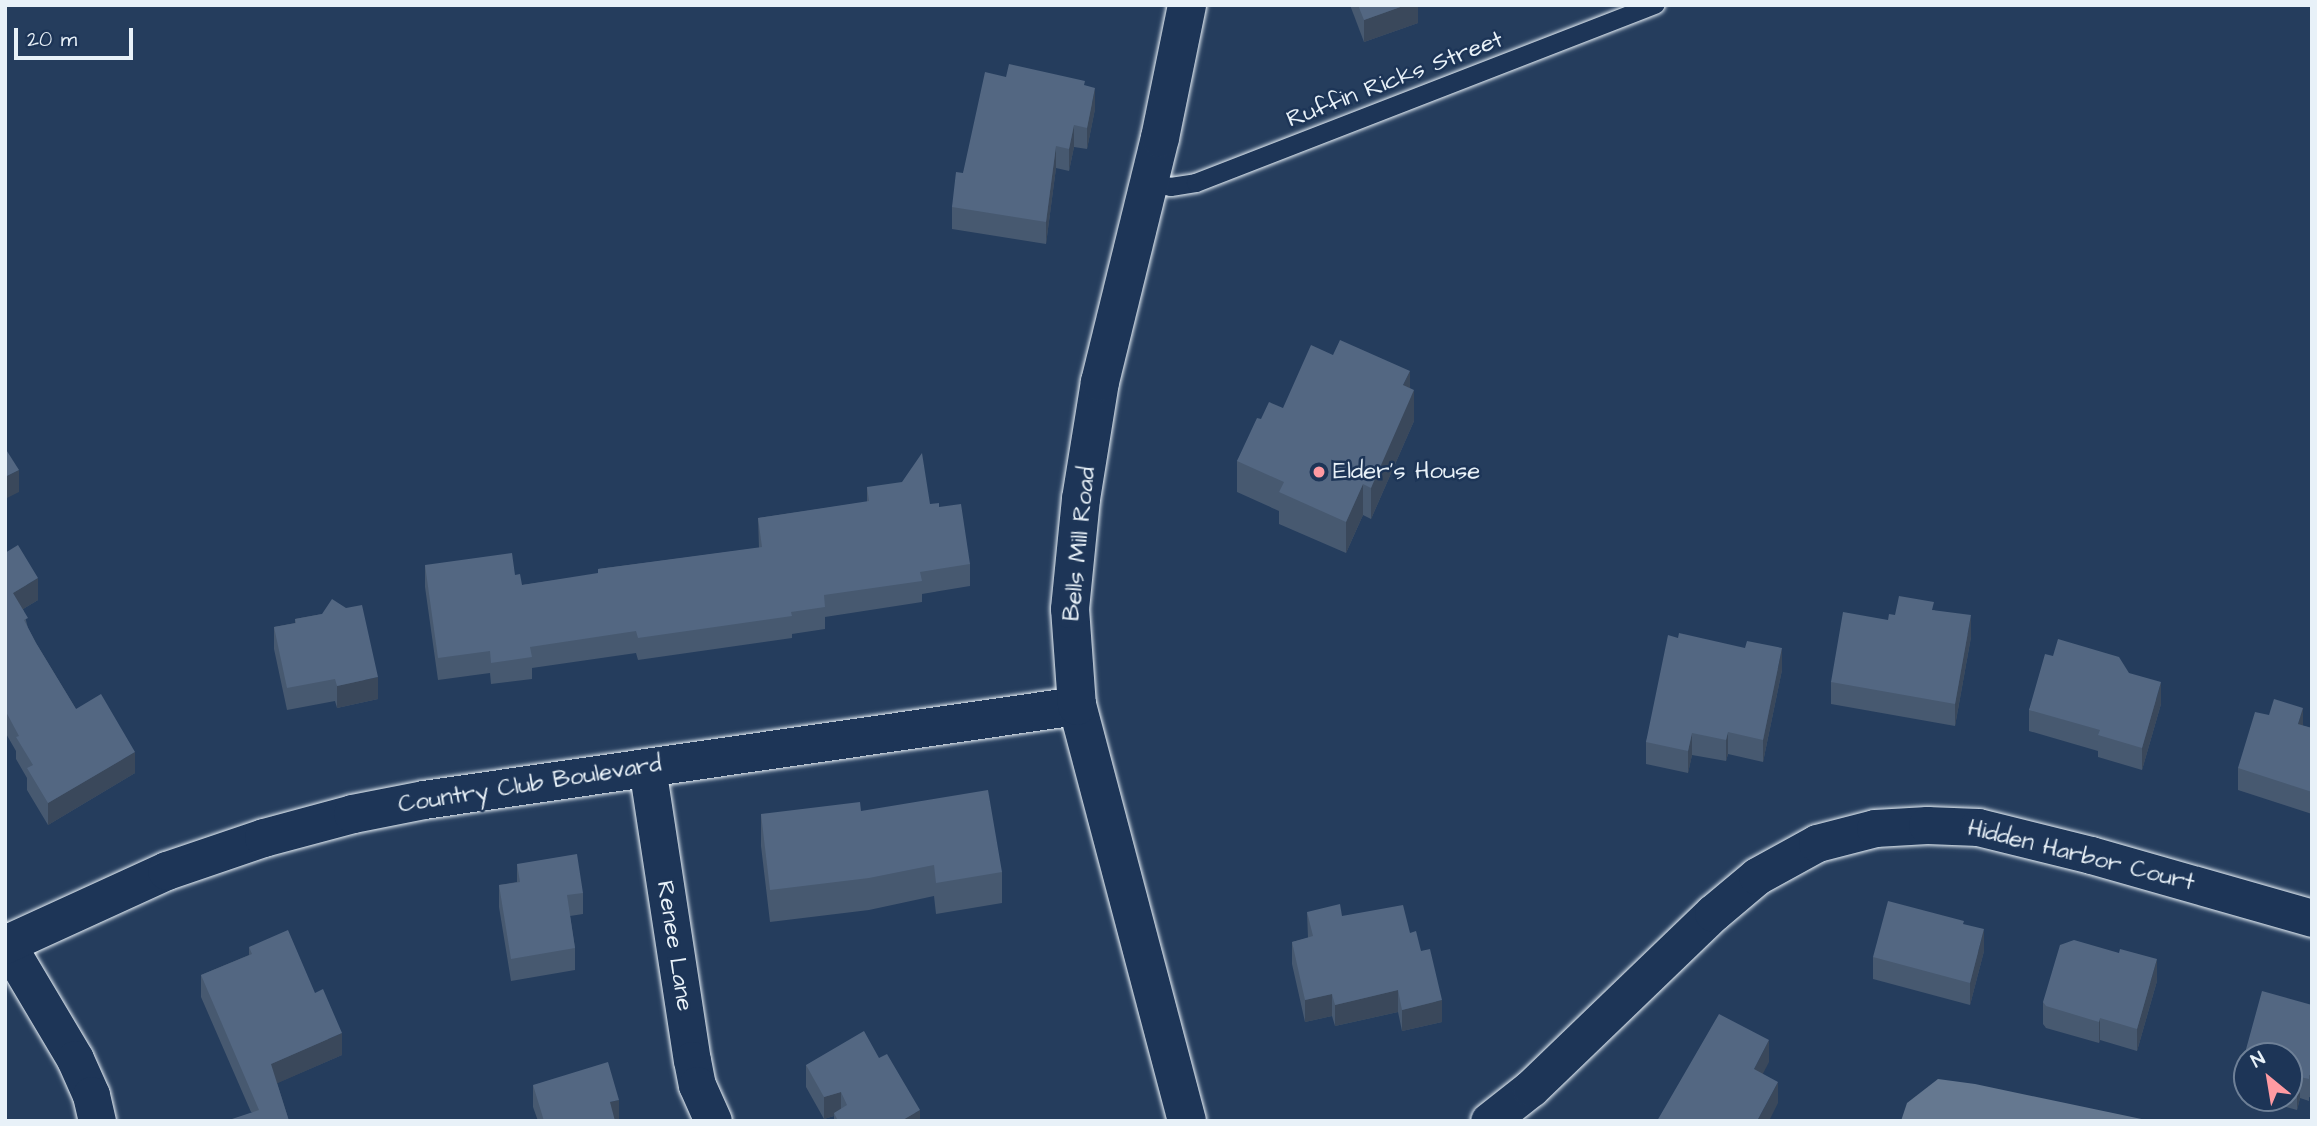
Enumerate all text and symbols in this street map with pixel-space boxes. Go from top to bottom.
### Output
scale bar [18,14,136,58]
text: 20 m [27,25,77,54]
street label: Ruffin Ricks Street [1283,25,1507,135]
place label: Elder's House [1333,458,1480,486]
marker: Elder's House [1311,464,1327,480]
street label: Bells Mill Road [1058,465,1102,623]
street label: Country Club Boulevard [396,750,664,820]
street label: Hidden Harbor Court [1965,814,2197,898]
street label: Renee Lane [649,879,699,1013]
north arrow [2233,1042,2303,1112]
text: N [2246,1045,2270,1075]

